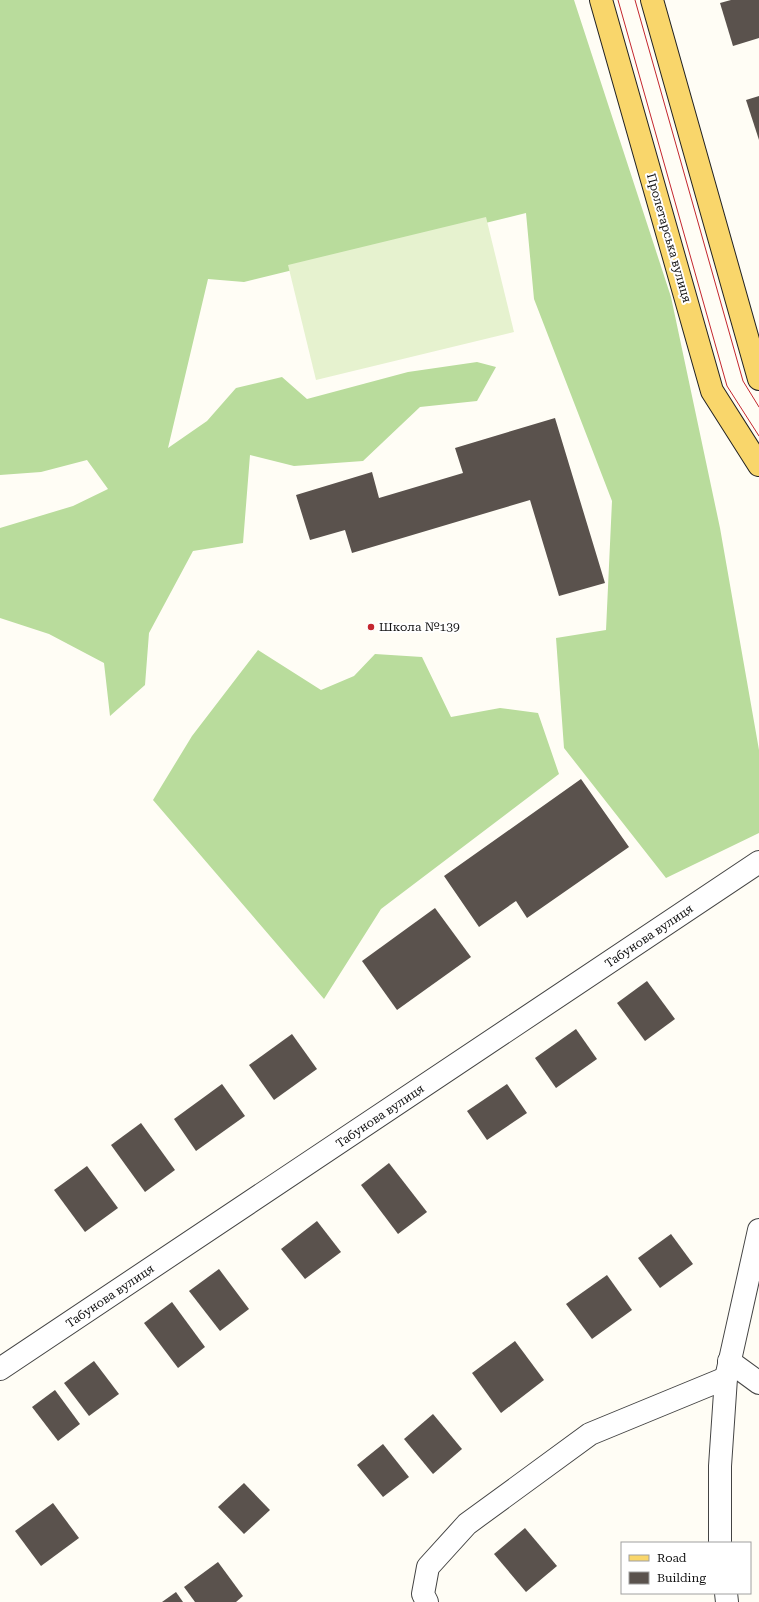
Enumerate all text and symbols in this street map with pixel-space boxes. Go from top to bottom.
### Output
street label: Пролетарська вулиця [644,172,694,304]
place label: Школа №139 [379,620,460,634]
marker: Школа №139 [366,622,376,632]
street label: Табунова вулиця [602,901,696,971]
street label: Табунова вулиця [333,1081,427,1151]
street label: Табунова вулиця [63,1261,157,1331]
legend [621,1542,751,1594]
text: Road [657,1551,687,1565]
text: Building [657,1571,706,1585]

